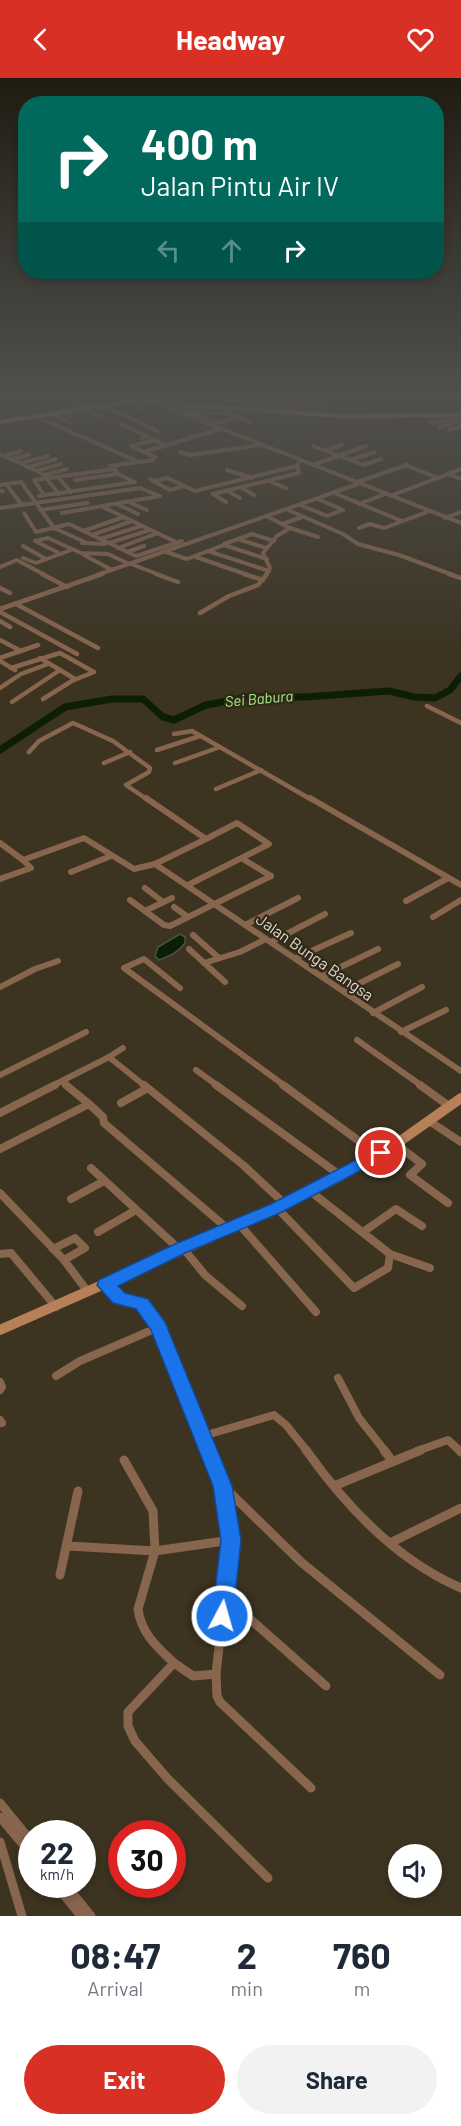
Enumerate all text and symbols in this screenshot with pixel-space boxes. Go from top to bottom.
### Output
icon: back [24,23,57,56]
text: Headway [176,23,285,55]
icon: heart [404,23,437,56]
text: 400 m [141,118,258,168]
icon: right [42,120,120,198]
text: Jalan Pintu Air IV [141,169,339,201]
icon: left [152,234,185,267]
icon: ahead [215,234,248,267]
icon: right [278,234,311,267]
water label: Sei Babura [224,686,294,710]
street label: Jalan Bunga Bangsa [253,909,378,1004]
pin [355,1127,406,1178]
icon: arrive [364,1136,397,1169]
position arrow [190,1584,254,1648]
speed limit sign: 30 [108,1820,186,1898]
text: 22 [40,1834,74,1870]
map controls [388,1844,442,1898]
button: sound [388,1844,442,1898]
text: km/h [40,1865,74,1883]
text: 08:47 [70,1933,160,1976]
text: 2 [237,1933,257,1976]
text: 760 [333,1933,391,1976]
text: Arrival [87,1976,143,2000]
text: min [231,1976,263,2000]
text: m [354,1976,370,2000]
button: Exit [24,2045,225,2114]
button: Share [237,2045,437,2114]

